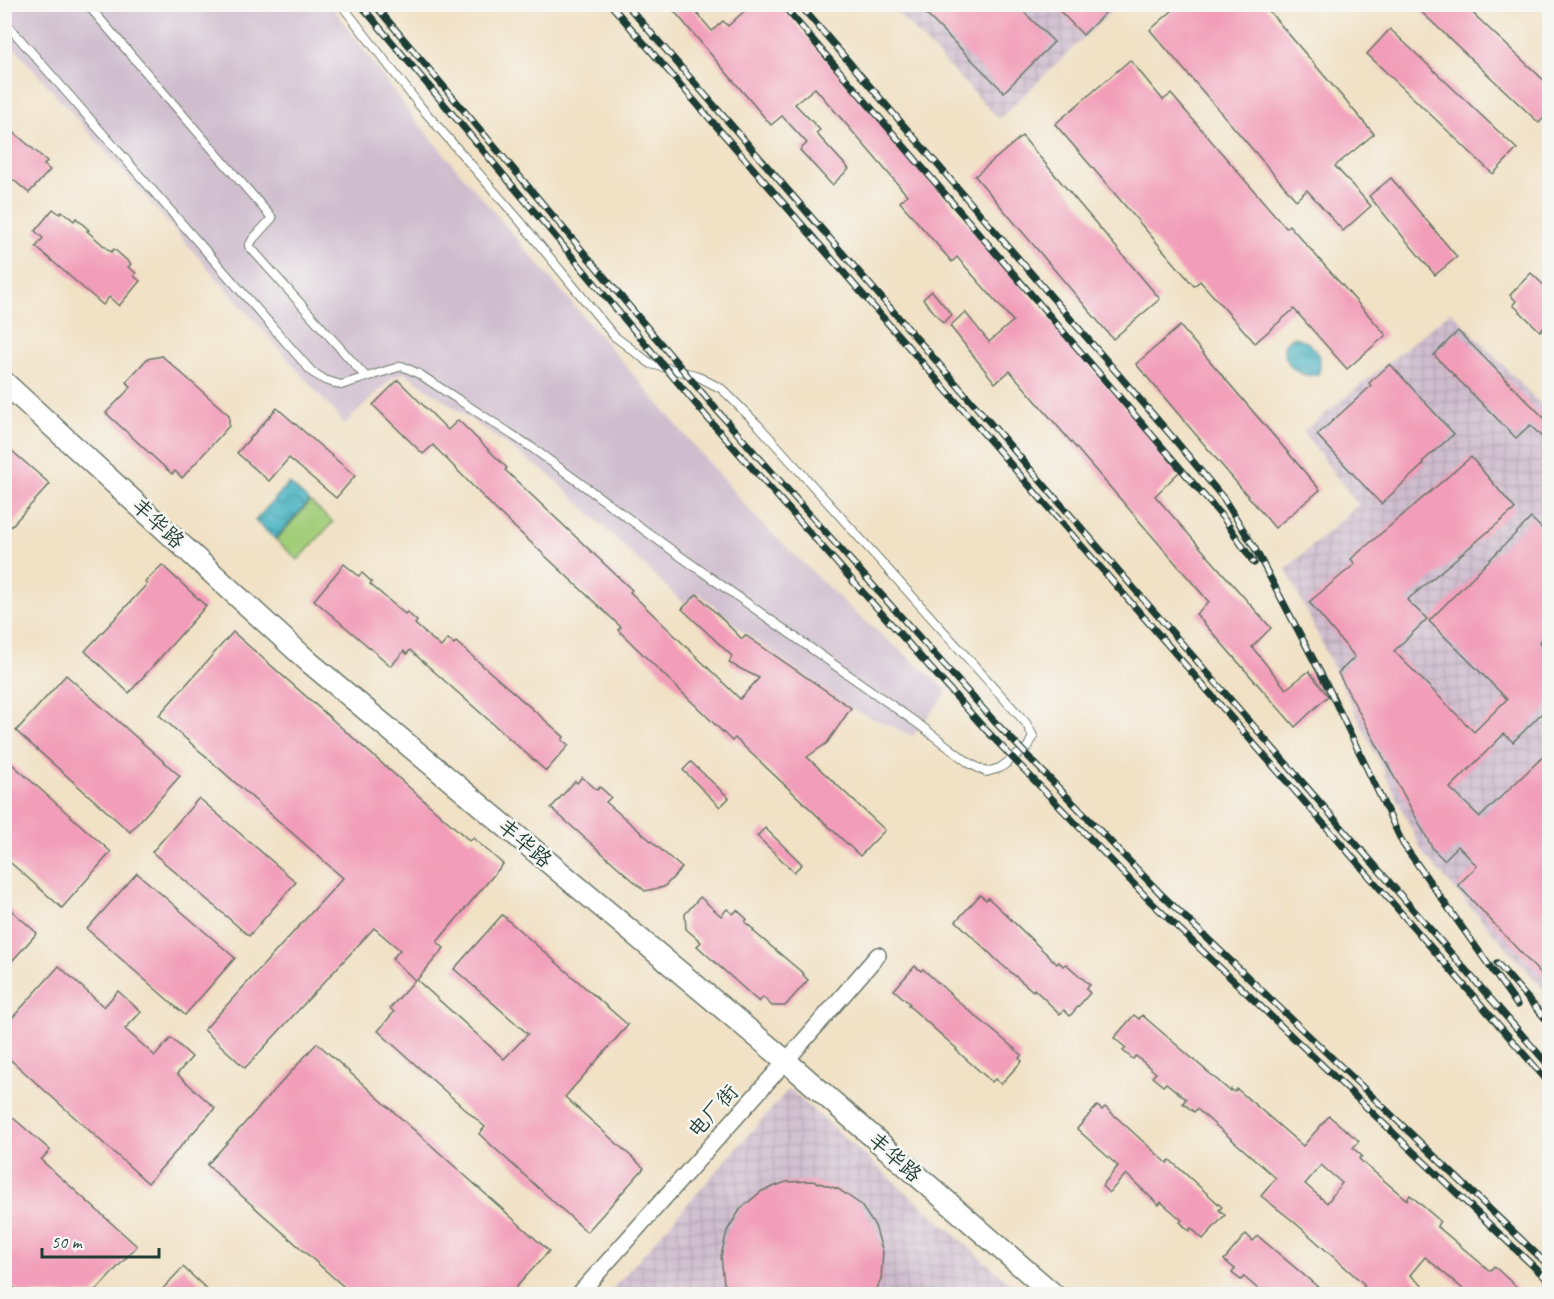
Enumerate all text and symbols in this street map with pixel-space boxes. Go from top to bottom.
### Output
street label: 丰华路 [126,492,190,554]
street label: 丰华路 [493,813,557,873]
street label: 电厂街 [682,1079,744,1143]
street label: 丰华路 [863,1127,927,1187]
scale bar [42,1221,159,1259]
text: 50 m [51,1231,84,1253]

